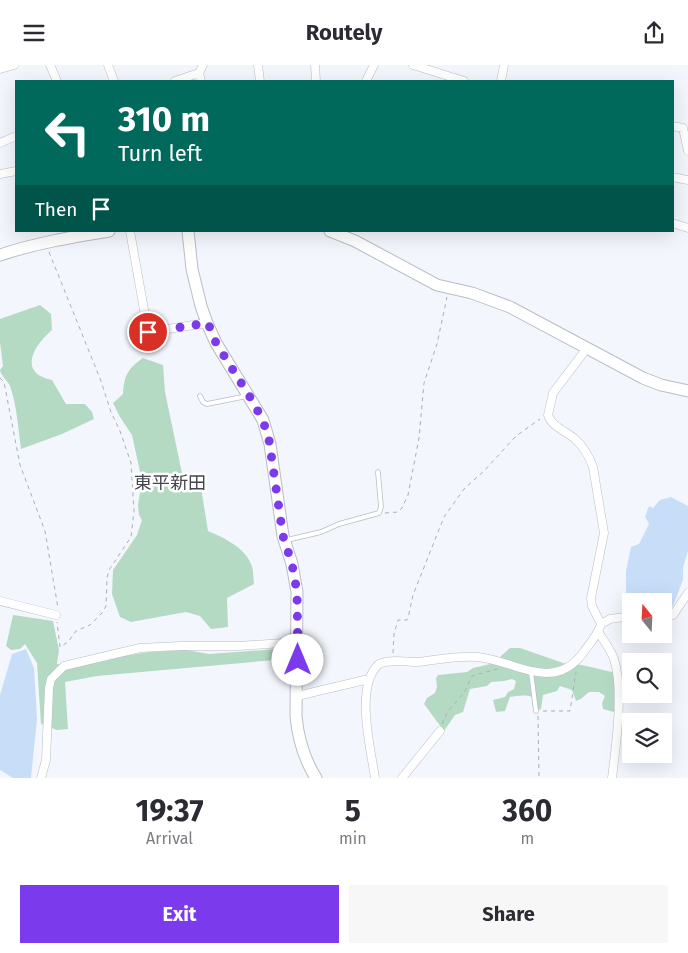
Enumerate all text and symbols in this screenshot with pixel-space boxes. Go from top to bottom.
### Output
icon: menu [20,19,48,47]
text: Routely [306,19,382,46]
icon: share [640,19,668,47]
text: 310 m [118,98,210,140]
icon: left [35,100,100,165]
text: Turn left [118,140,202,167]
icon: arrive [87,195,115,223]
text: Then [35,198,77,221]
pin [127,311,169,353]
icon: arrive [134,318,162,346]
district label: 東平新田 [134,472,206,494]
north arrow [622,593,672,643]
map controls [622,593,672,763]
position arrow [271,633,323,685]
button: search [622,653,672,703]
button: layers [622,713,672,763]
text: 19:37 [136,793,203,829]
text: 5 [345,793,361,829]
text: 360 [502,793,552,829]
text: Arrival [146,829,193,848]
text: min [339,829,367,848]
text: m [520,829,534,848]
button: Exit [20,885,339,943]
button: Share [349,885,668,943]

